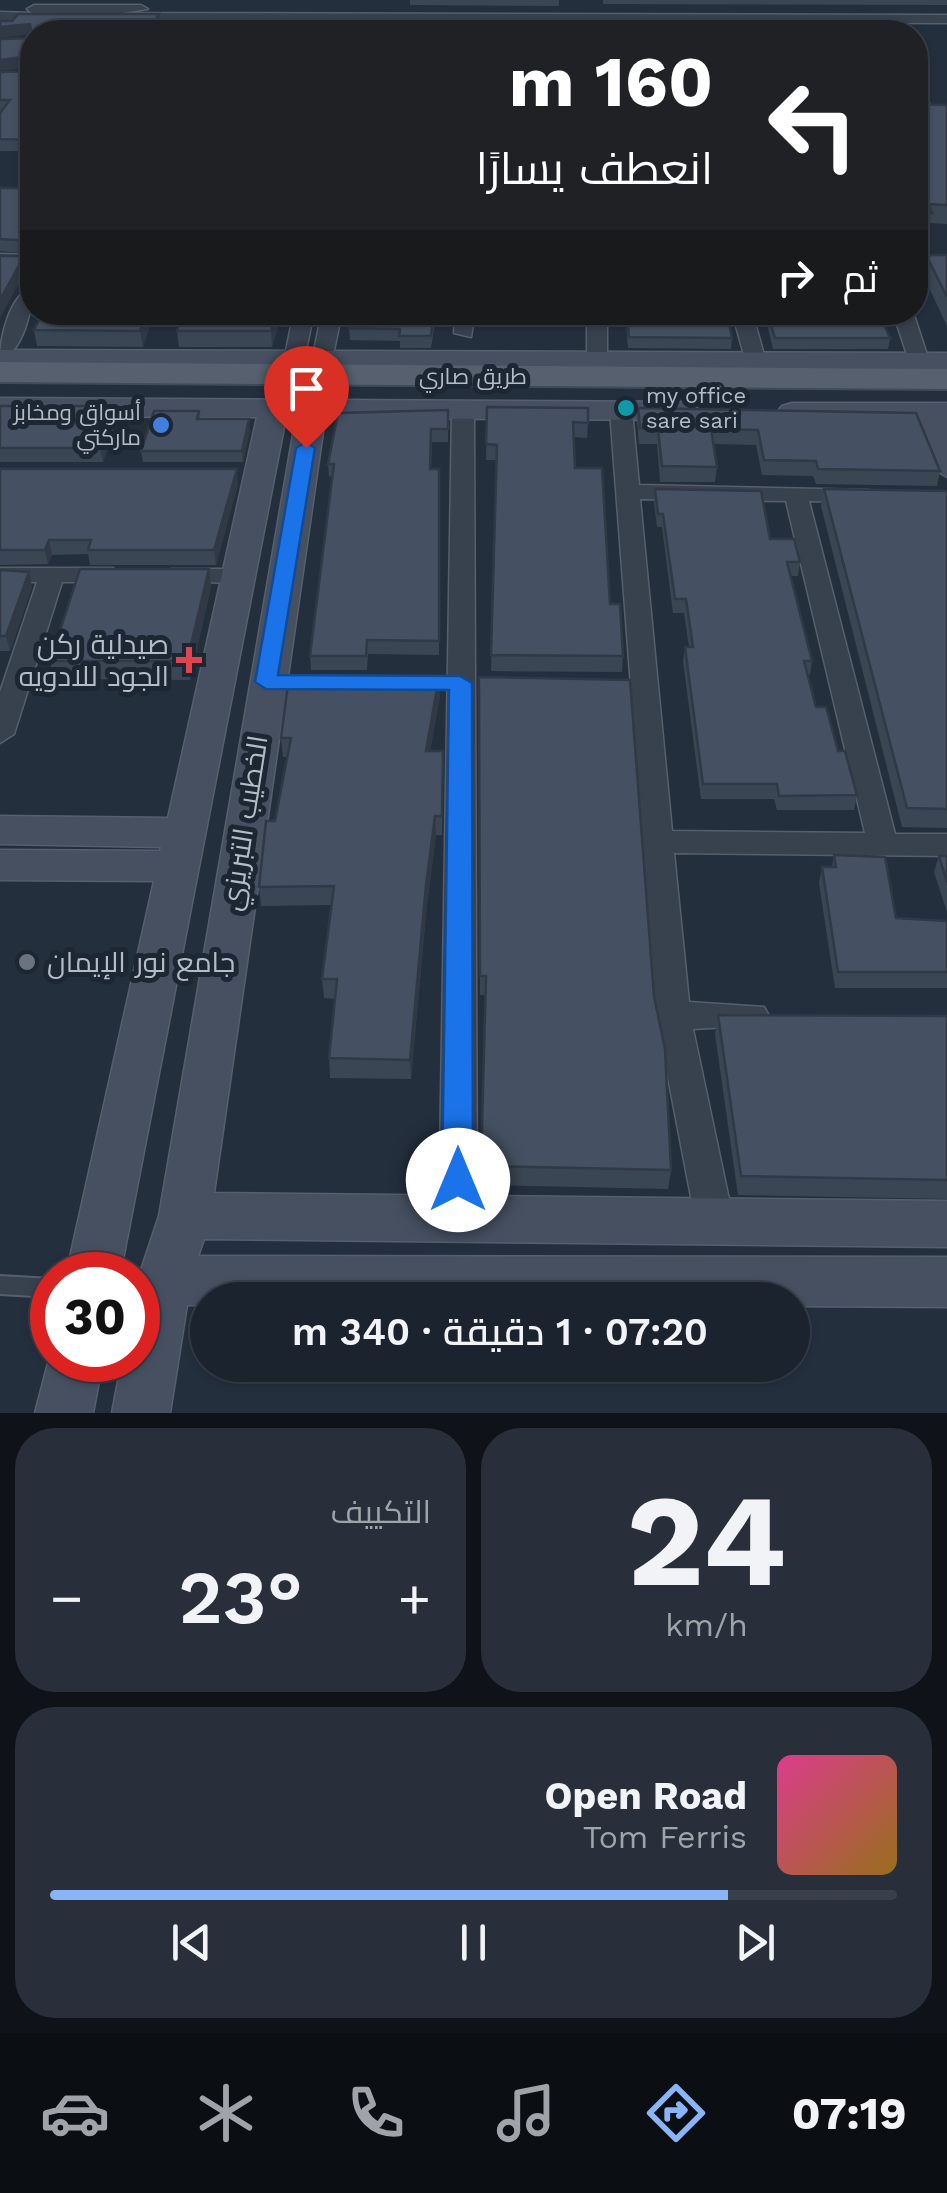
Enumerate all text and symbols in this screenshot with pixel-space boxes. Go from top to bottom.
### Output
text: 160 m [509,41,713,123]
icon: left [748,60,878,190]
text: انعطف يسارًا [476,142,713,195]
icon: right [768,250,823,305]
text: ثم [843,257,878,301]
pin [264,346,349,449]
icon: arrive [279,361,334,416]
street label: طريق صاري [419,364,527,393]
place label: my office sare sari [646,383,746,433]
marker: my office sare sari [615,397,637,419]
place label: أسواق ومخابز ماركتي [11,399,141,454]
marker: أسواق ومخابز ماركتي [150,414,172,436]
place label: صيدلية ركن الجود للادويه [19,628,169,693]
marker: صيدلية ركن الجود للادويه [178,649,200,671]
street label: الخطيب التبريزي [214,733,280,914]
place label: جامع نور الإيمان [47,946,235,981]
marker: جامع نور الإيمان [16,951,38,973]
position arrow [406,1128,510,1232]
speed limit sign: 30 [30,1252,160,1382]
text: 07:20 · 1 دقيقة · 340 m [292,1310,708,1354]
text: 24 [627,1464,786,1617]
text: التكييف [331,1493,431,1531]
text: 23° [178,1553,303,1641]
text: − [50,1566,83,1630]
text: + [398,1566,431,1630]
text: km/h [665,1606,748,1644]
text: Open Road [545,1774,747,1818]
text: Tom Ferris [583,1818,747,1856]
icon: previous [164,1915,219,1970]
icon: pause [446,1915,501,1970]
icon: next [728,1915,783,1970]
icon: car [40,2078,110,2148]
icon: climate [191,2078,261,2148]
icon: phone [341,2078,411,2148]
icon: music [491,2078,561,2148]
icon: directions [641,2078,711,2148]
text: 07:19 [792,2087,907,2140]

